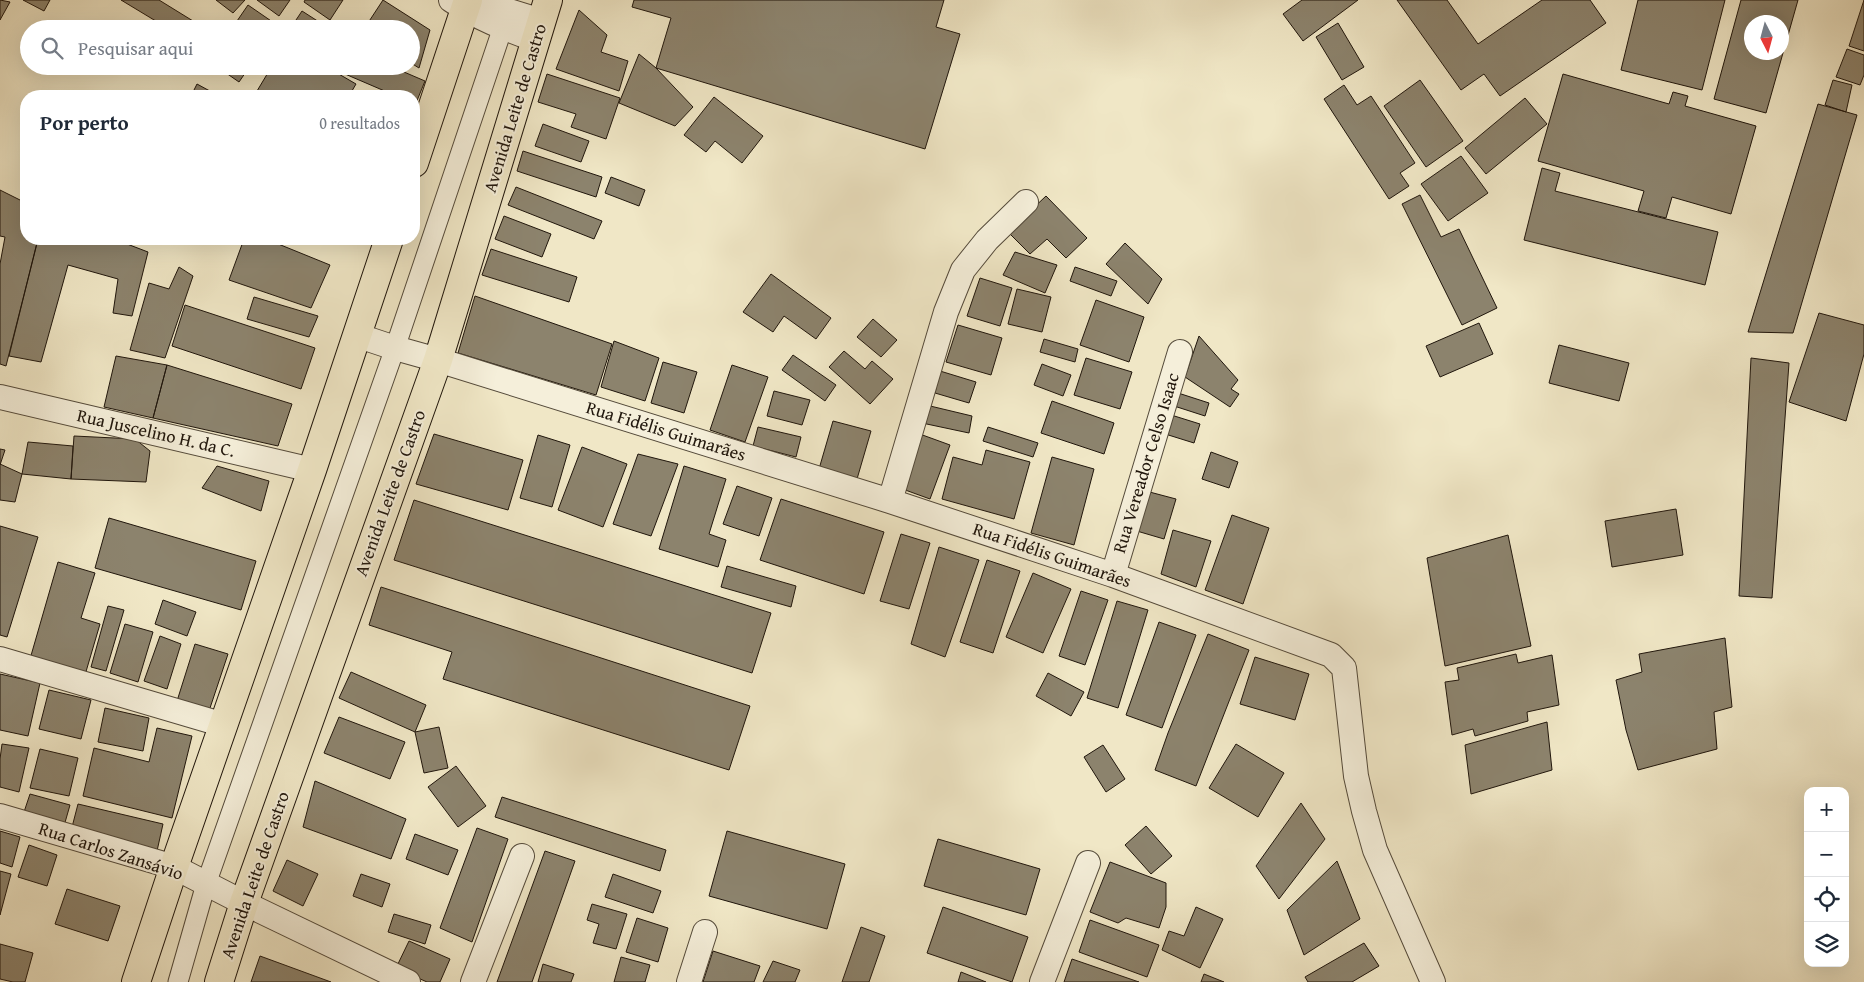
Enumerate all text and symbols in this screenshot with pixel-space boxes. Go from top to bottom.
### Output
north arrow [1744,15,1789,60]
search box [20,20,420,75]
street label: Avenida Leite de Castro [476,20,553,196]
icon: search [38,34,66,62]
text: Pesquisar aqui [78,34,193,62]
text: Por perto [40,107,129,138]
text: 0 resultados [319,111,400,135]
street label: Rua Vereador Celso Isaac [1105,369,1186,556]
street label: Rua Fidélis Guimarães [583,393,749,468]
street label: Rua Juscelino H. da C. [74,401,238,464]
street label: Avenida Leite de Castro [347,406,432,580]
street label: Rua Fidélis Guimarães [969,515,1135,594]
map controls [1804,787,1849,967]
button: + [1804,787,1849,832]
street label: Avenida Leite de Castro [213,788,296,962]
street label: Rua Carlos Zansávio [35,814,187,887]
button: − [1804,832,1849,877]
button: locate [1804,877,1849,922]
button: layers [1804,922,1849,967]

